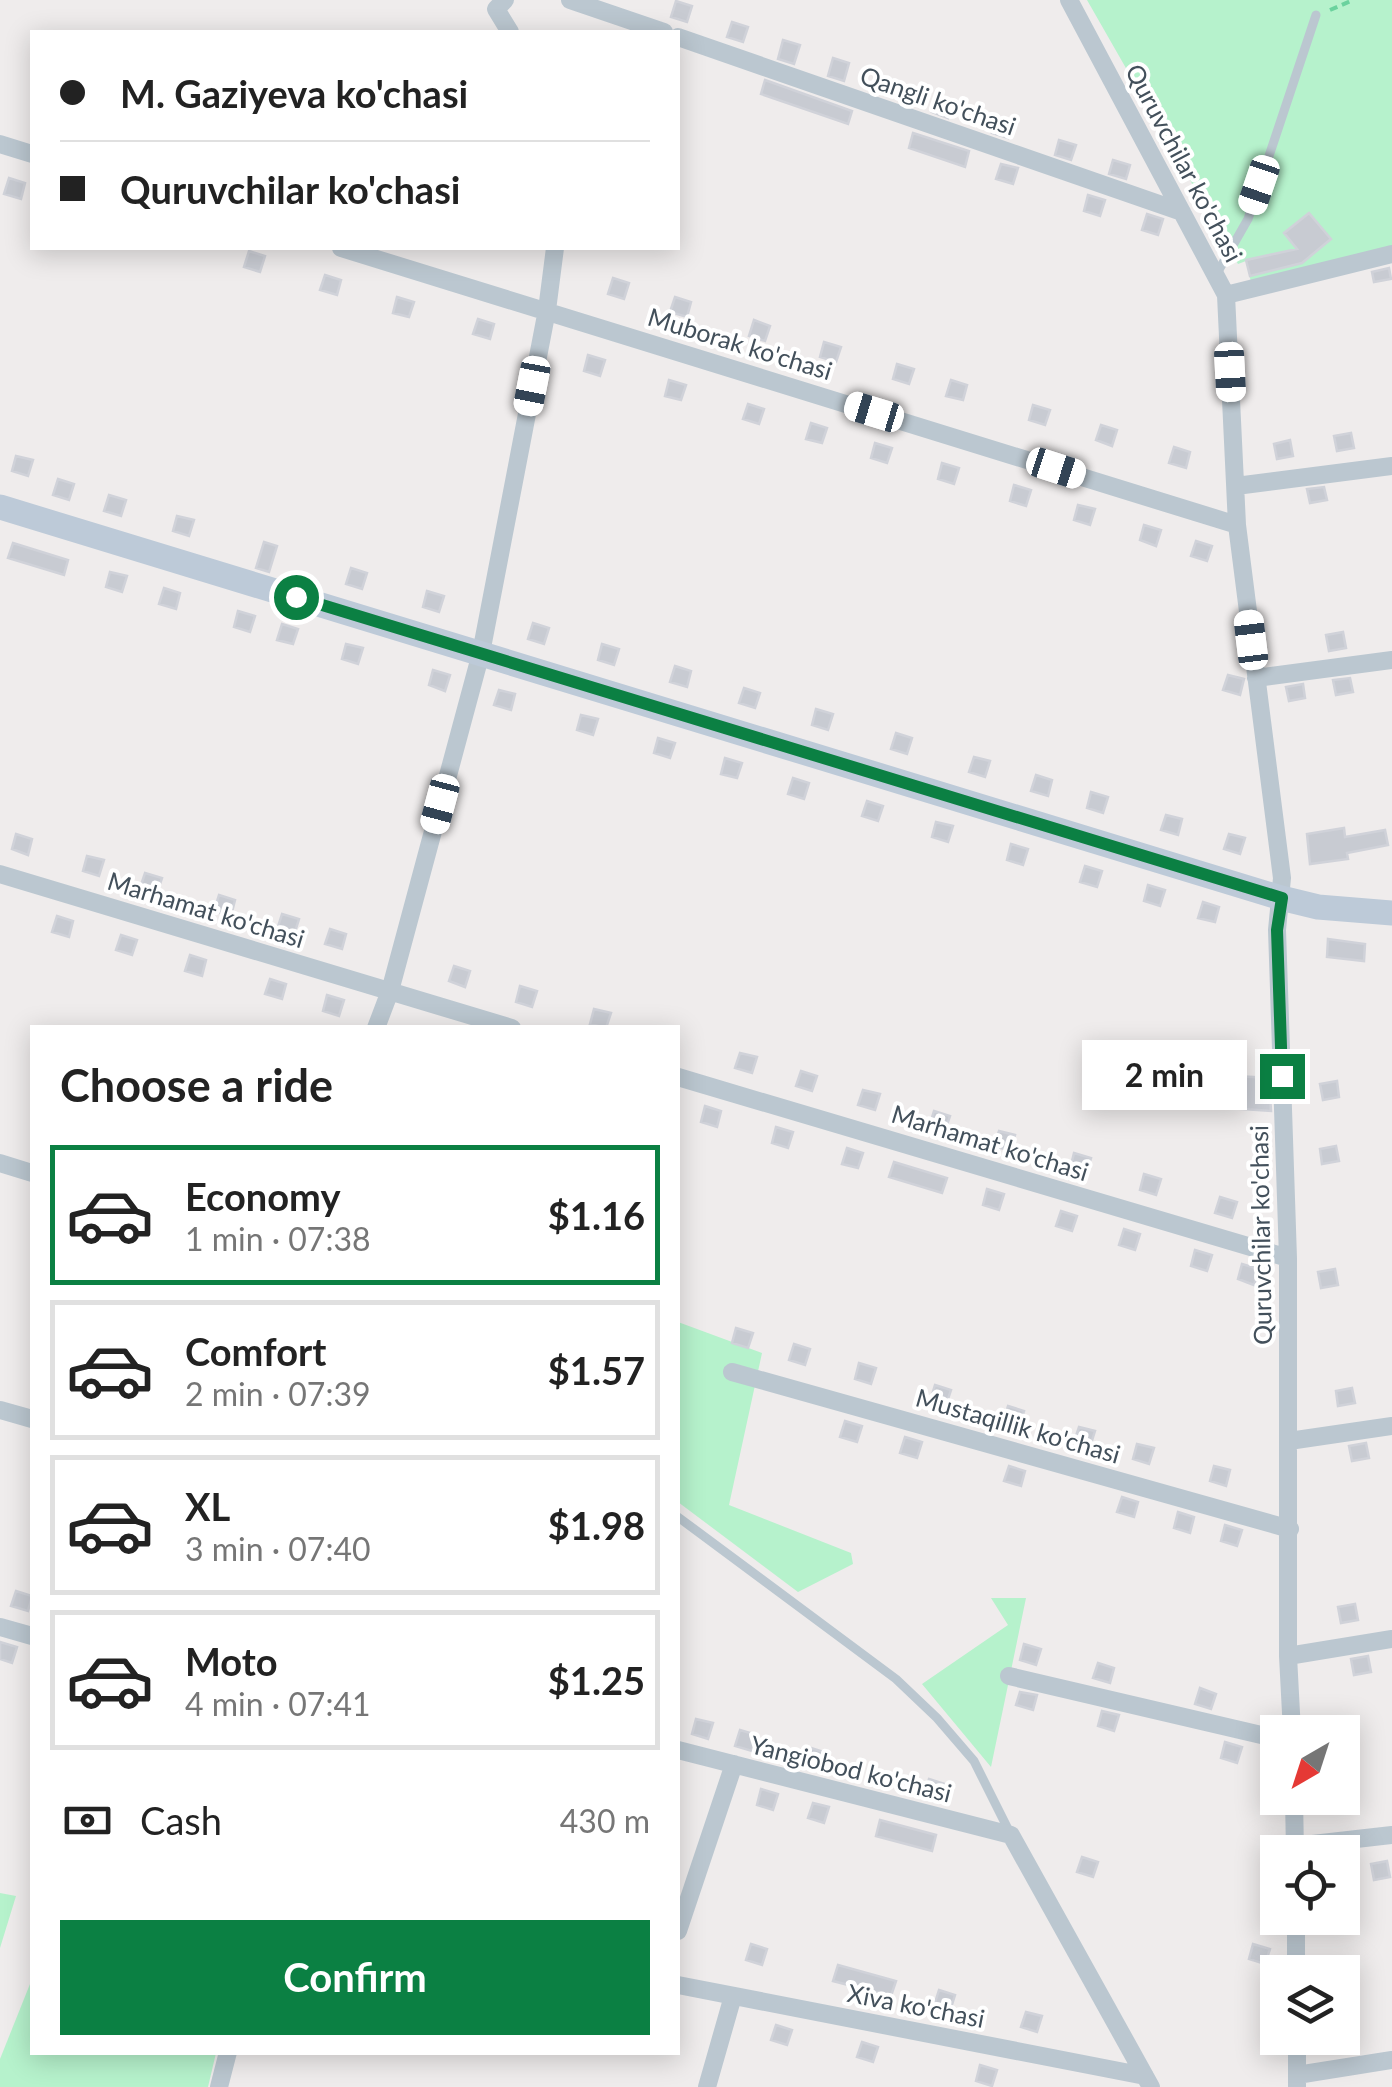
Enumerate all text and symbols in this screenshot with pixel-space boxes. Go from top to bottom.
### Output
street label: Quruvchilar ko'chasi [1120,58,1250,267]
street label: Qangli ko'chasi [857,59,1020,141]
text: M. Gaziyeva ko'chasi [120,70,468,116]
car [1235,152,1283,218]
text: Quruvchilar ko'chasi [120,166,461,212]
street label: Muborak ko'chasi [645,301,836,385]
car [1213,341,1247,403]
car [512,354,552,418]
car [841,389,907,435]
car [1023,444,1089,492]
route start [274,575,319,620]
car [1232,608,1270,672]
car [418,771,462,837]
street label: Marhamat ko'chasi [104,865,308,953]
callout: 2 min [1082,1041,1247,1111]
route end [1260,1054,1305,1099]
text: 2 min [1125,1055,1204,1094]
text: Choose a ride [60,1058,333,1112]
street label: Marhamat ko'chasi [888,1098,1092,1186]
street label: Quruvchilar ko'chasi [1243,1125,1277,1345]
icon: car [65,1170,155,1260]
text: Economy [185,1173,340,1219]
text: $1.16 [548,1192,645,1238]
text: 1 min · 07:38 [185,1219,371,1258]
icon: car [65,1325,155,1415]
text: Comfort [185,1328,326,1374]
text: $1.57 [548,1347,645,1393]
text: 2 min · 07:39 [185,1374,371,1413]
street label: Mustaqillik ko'chasi [913,1381,1124,1469]
icon: car [65,1480,155,1570]
text: XL [185,1483,230,1529]
text: $1.98 [548,1502,645,1548]
text: 3 min · 07:40 [185,1529,371,1568]
icon: car [65,1635,155,1725]
text: Moto [185,1638,278,1684]
text: $1.25 [548,1657,645,1703]
text: 4 min · 07:41 [185,1684,371,1723]
north arrow [1260,1715,1360,1815]
map controls [1260,1715,1360,2055]
street label: Yangiobod ko'chasi [748,1729,955,1808]
icon: cash [60,1793,115,1848]
text: Cash [140,1797,222,1843]
text: 430 m [560,1801,650,1840]
button: locate [1260,1835,1360,1935]
button: Confirm [60,1920,650,2035]
button: layers [1260,1955,1360,2055]
street label: Xiva ko'chasi [845,1977,987,2033]

